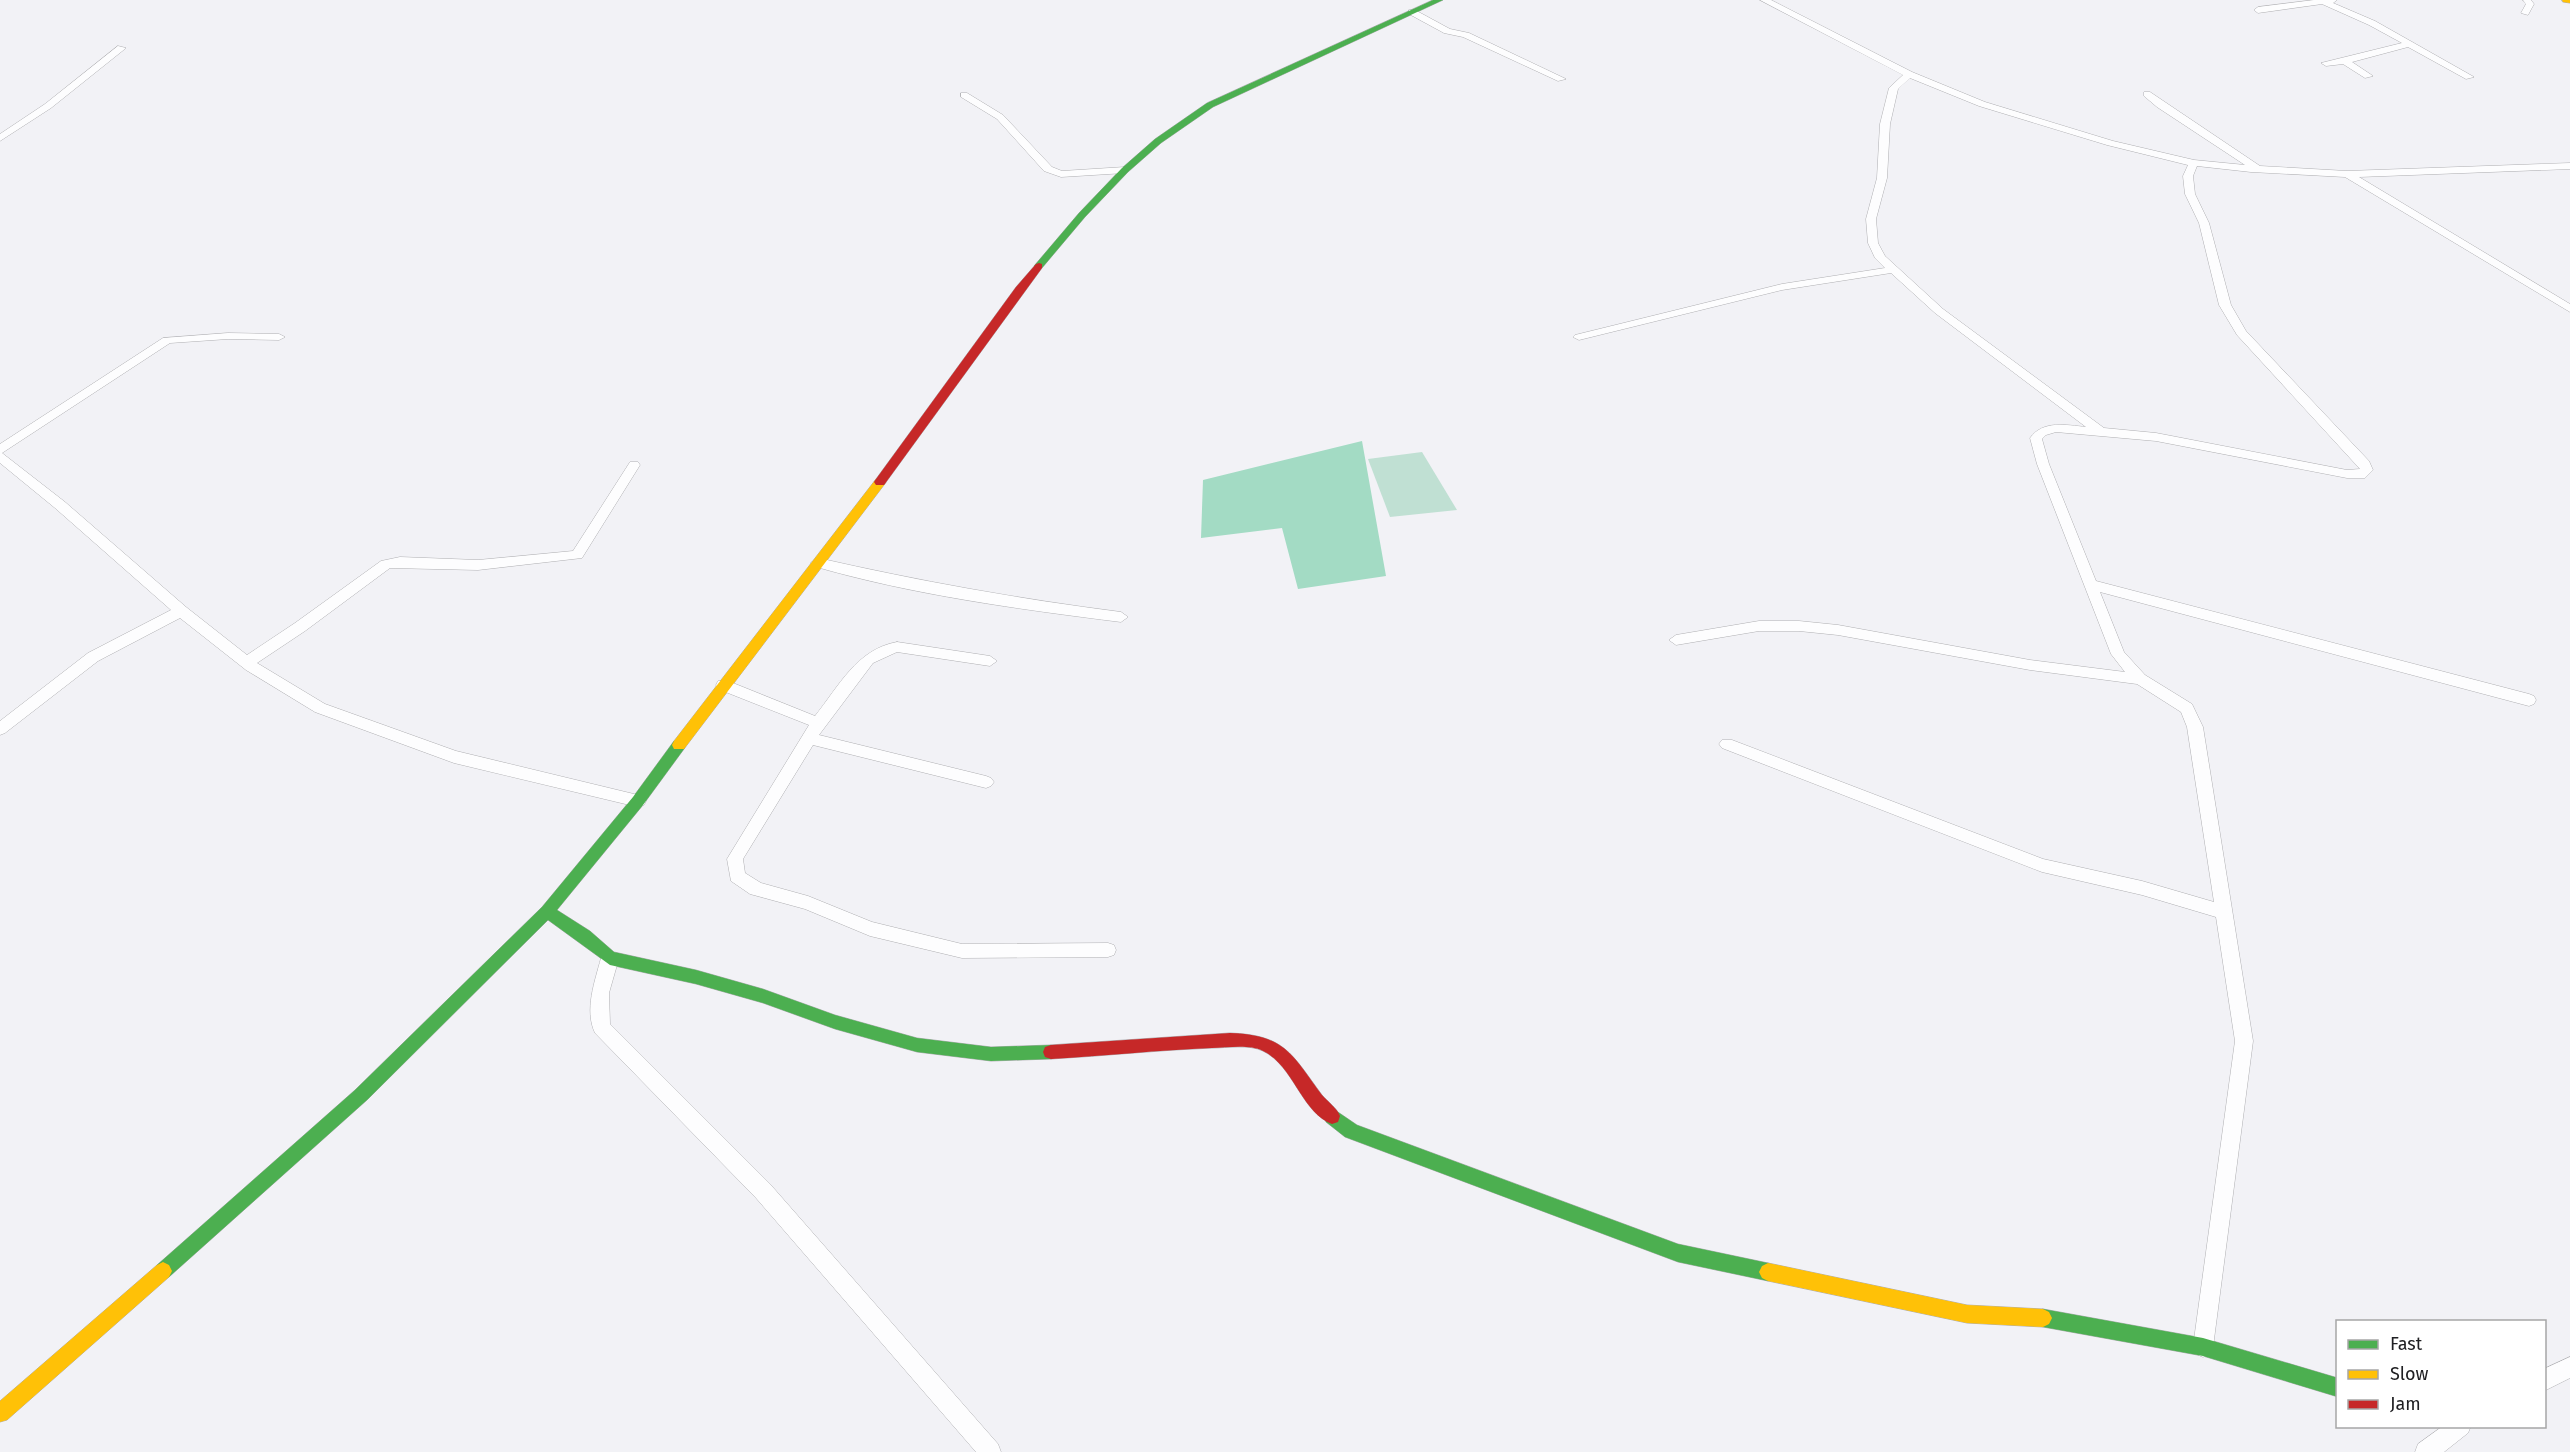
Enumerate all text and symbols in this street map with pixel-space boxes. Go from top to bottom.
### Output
legend [2336,1320,2546,1428]
text: Fast [2390,1333,2423,1355]
text: Slow [2390,1363,2429,1385]
text: Jam [2390,1393,2421,1415]

